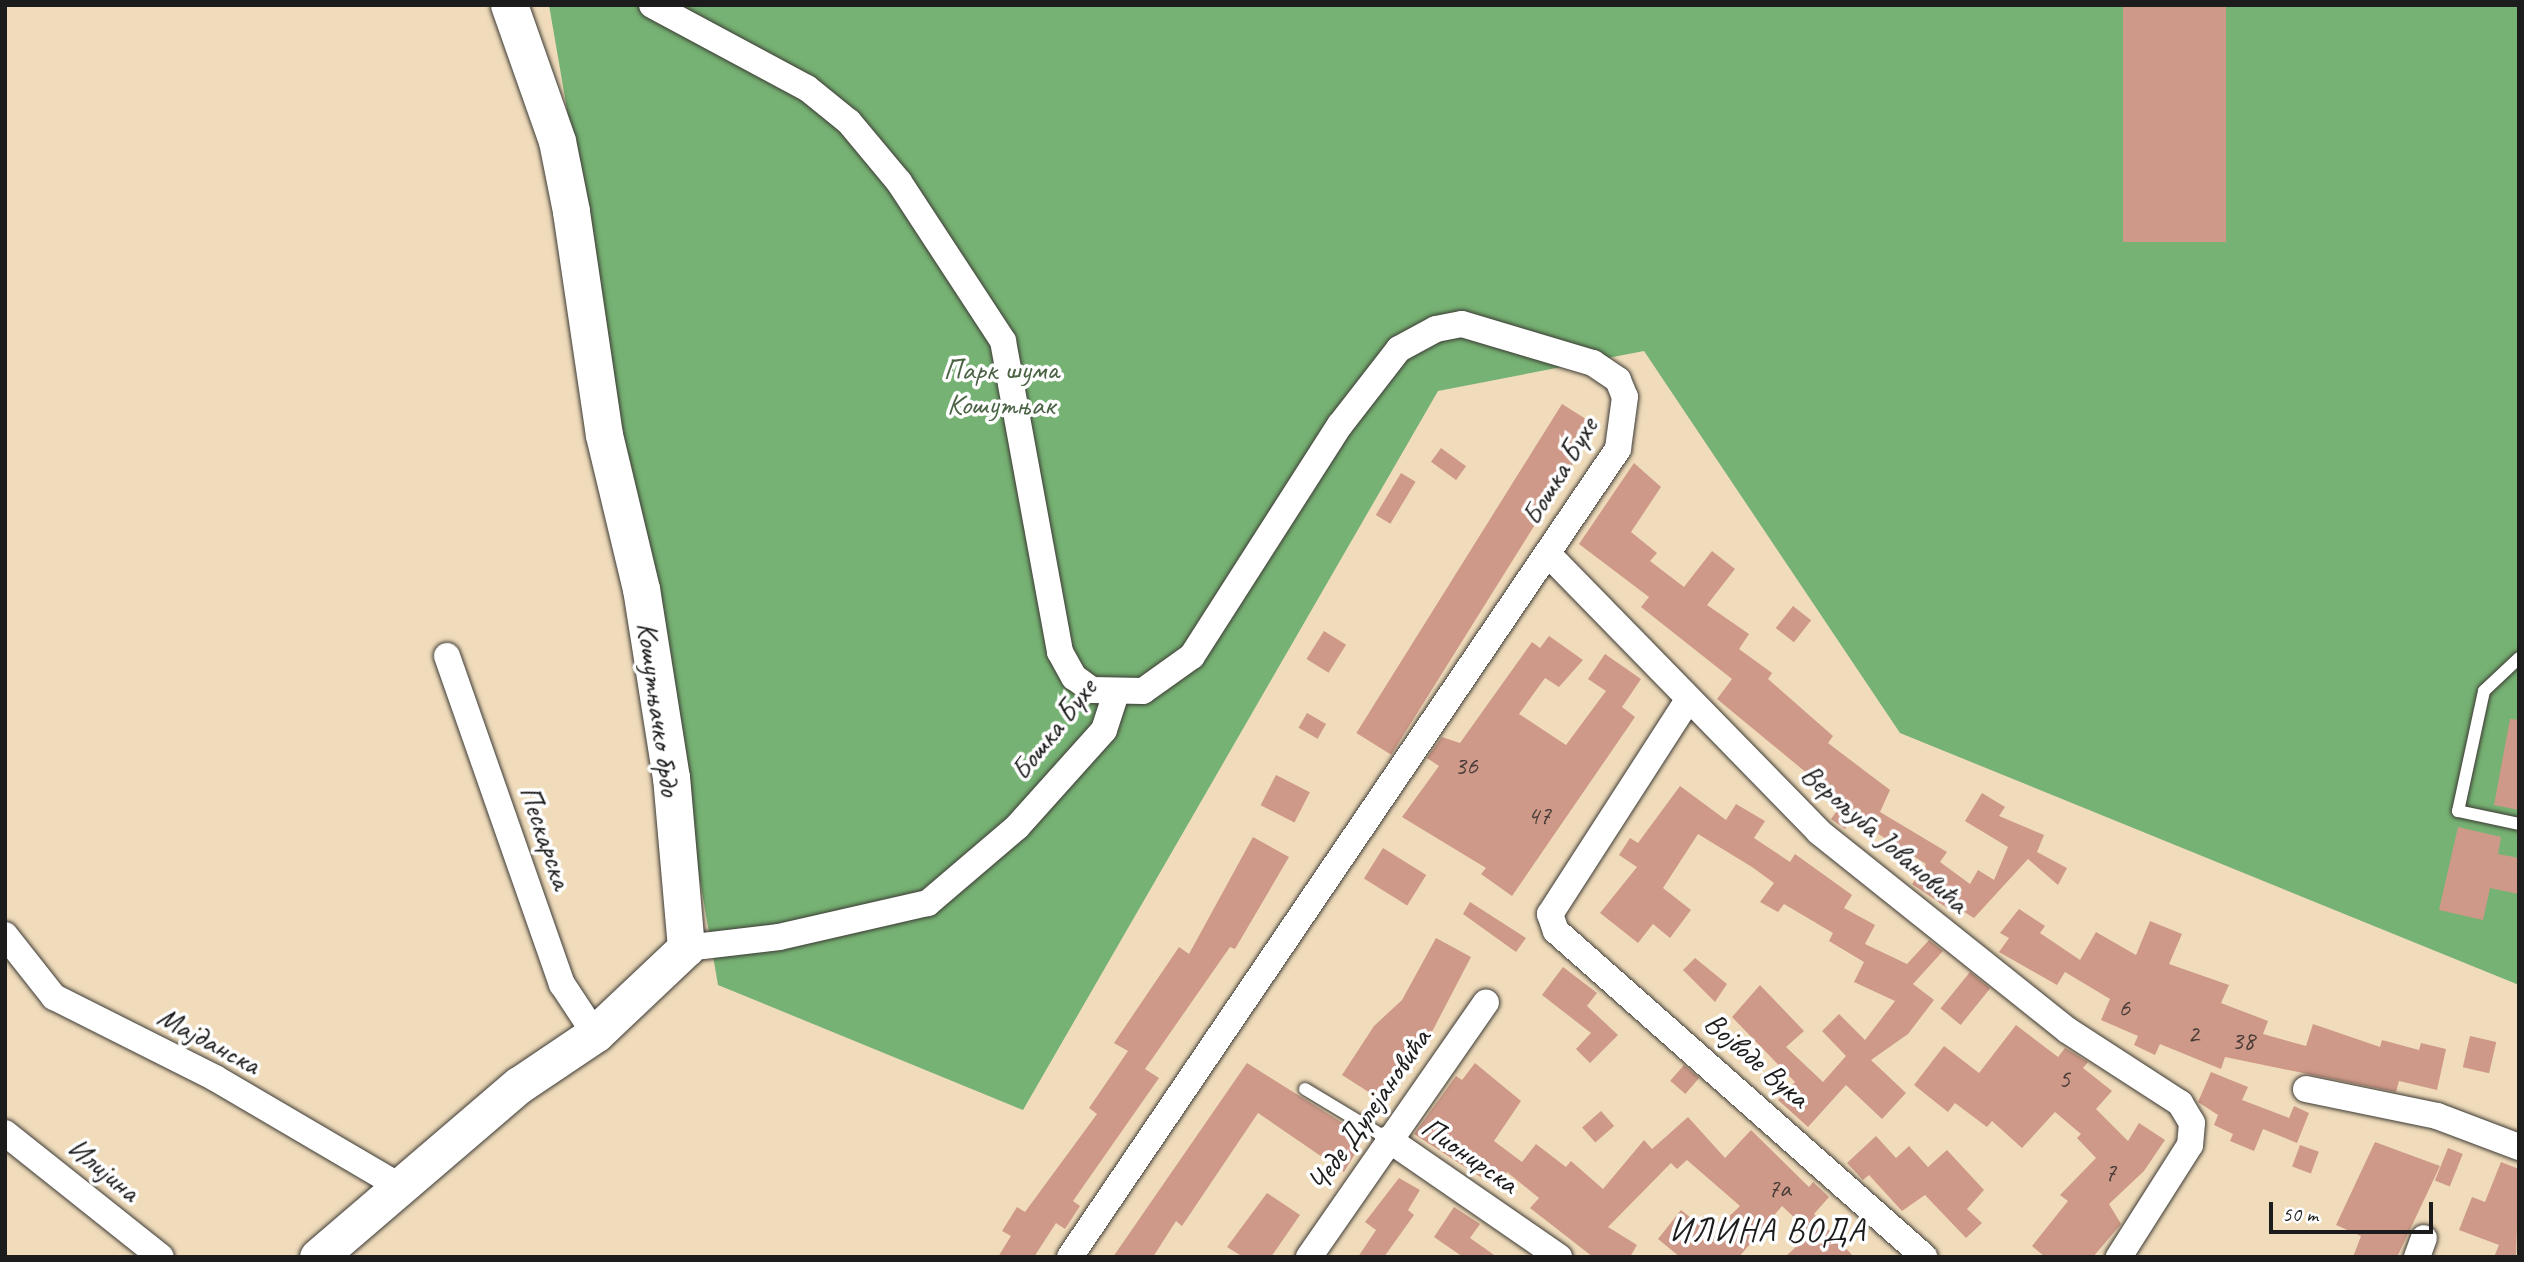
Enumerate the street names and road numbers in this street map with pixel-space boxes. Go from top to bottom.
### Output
street label: Бошка Бухе [1513,411,1605,531]
street label: Кошутњачко брдо [629,619,689,799]
street label: Бошка Бухе [1002,671,1104,787]
street label: Верољуба Јовановића [1794,756,1976,920]
street label: Пескарска [512,781,580,893]
street label: Мајданска [152,998,266,1082]
street label: Војводе Вука [1697,1005,1817,1115]
street label: Чеде Дулејановића [1299,1021,1439,1199]
street label: Пионирска [1415,1109,1525,1201]
street label: Илијина [61,1129,147,1209]

